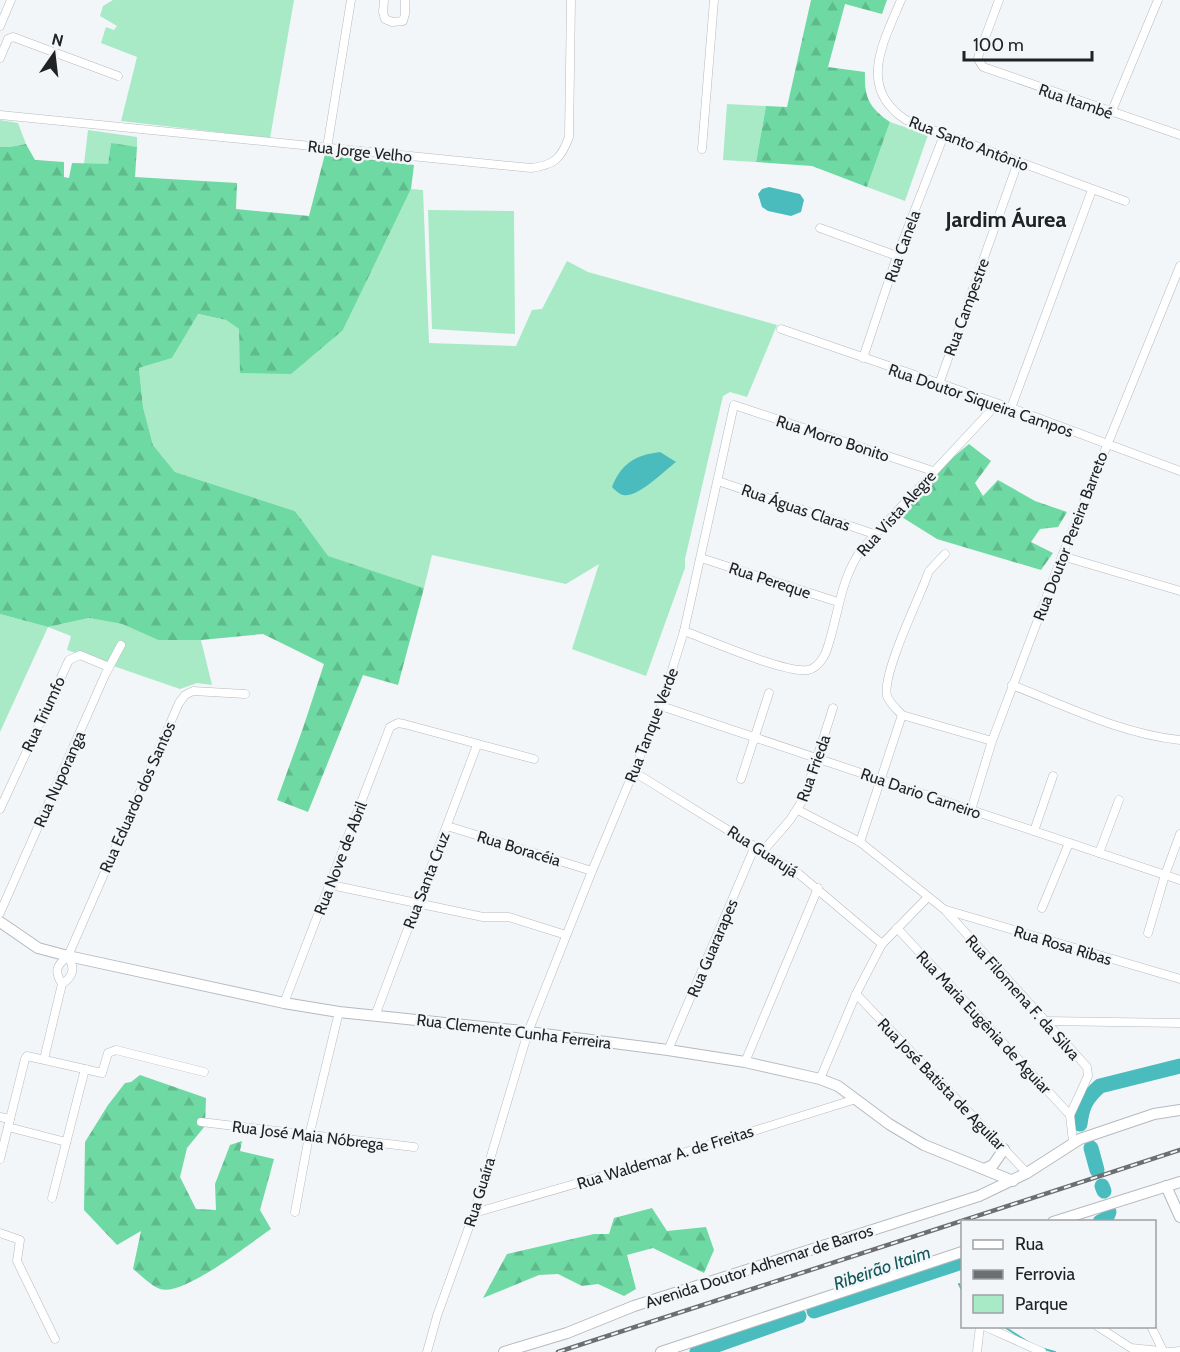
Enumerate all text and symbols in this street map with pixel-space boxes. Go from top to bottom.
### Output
north arrow [24,24,84,84]
scale bar [964,24,1092,62]
text: N [50,29,65,51]
text: 100 m [973,34,1024,56]
street label: Rua Itambé [1036,80,1115,123]
street label: Rua Santo Antônio [906,112,1032,175]
street label: Rua Jorge Velho [307,137,413,166]
district label: Jardim Áurea [945,206,1066,233]
street label: Rua Canela [881,207,924,285]
street label: Rua Campestre [940,256,993,359]
street label: Rua Doutor Siqueira Campos [886,360,1076,441]
street label: Rua Morro Bonito [774,411,892,466]
street label: Rua Doutor Pereira Barreto [1029,449,1112,624]
street label: Rua Vista Alegre [853,467,940,560]
street label: Rua Águas Claras [739,480,853,535]
street label: Rua Pereque [727,558,813,603]
street label: Rua Tanque Verde [621,665,682,785]
street label: Rua Triumfo [18,673,69,755]
street label: Rua Eduardo dos Santos [96,718,179,876]
street label: Rua Nuporanga [30,728,89,830]
street label: Rua Frieda [793,732,834,804]
street label: Rua Dario Carneiro [858,764,984,823]
street label: Rua Nove de Abril [310,799,371,918]
street label: Rua Guarujá [724,822,802,881]
street label: Rua Boracéia [475,827,563,870]
street label: Rua Santa Cruz [399,829,454,931]
street label: Rua Guararapes [683,896,742,1000]
street label: Rua Rosa Ribas [1012,922,1114,969]
street label: Rua Filomena F. da Silva [961,931,1084,1064]
street label: Rua Maria Eugênia de Aguiar [912,947,1056,1099]
street label: Rua Clemente Cunha Ferreira [416,1010,613,1053]
street label: Rua José Batista de Aguilar [874,1014,1010,1155]
street label: Rua José Maia Nóbrega [231,1117,385,1154]
street label: Rua Waldemar A. de Freitas [575,1121,756,1193]
street label: Rua Guaíra [460,1155,499,1229]
legend [961,1220,1156,1328]
street label: Avenida Doutor Adhemar de Barros [643,1221,876,1312]
text: Rua [1015,1233,1044,1255]
water label: Ribeirão Itaim [831,1241,933,1295]
text: Ferrovia [1015,1263,1075,1285]
text: Parque [1015,1293,1068,1315]

